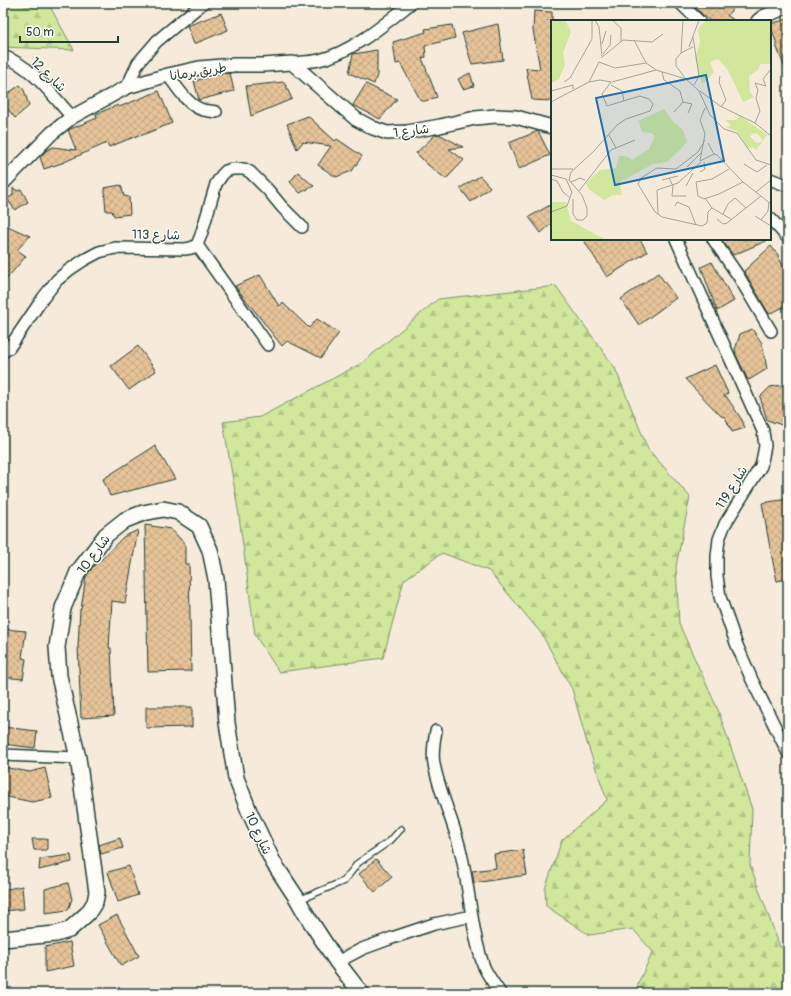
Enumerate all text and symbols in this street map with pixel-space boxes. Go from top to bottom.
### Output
scale bar [20,18,118,44]
inset map [551,20,771,240]
text: 50 m [26,25,54,40]
street label: شارع 12 [26,54,69,96]
street label: طريق برمانا [169,60,228,84]
street label: شارع 1 [392,121,430,142]
street label: شارع 113 [132,227,180,244]
street label: شارع 119 [712,463,752,513]
street label: شارع 10 [74,532,115,578]
street label: شارع 10 [240,810,275,858]

